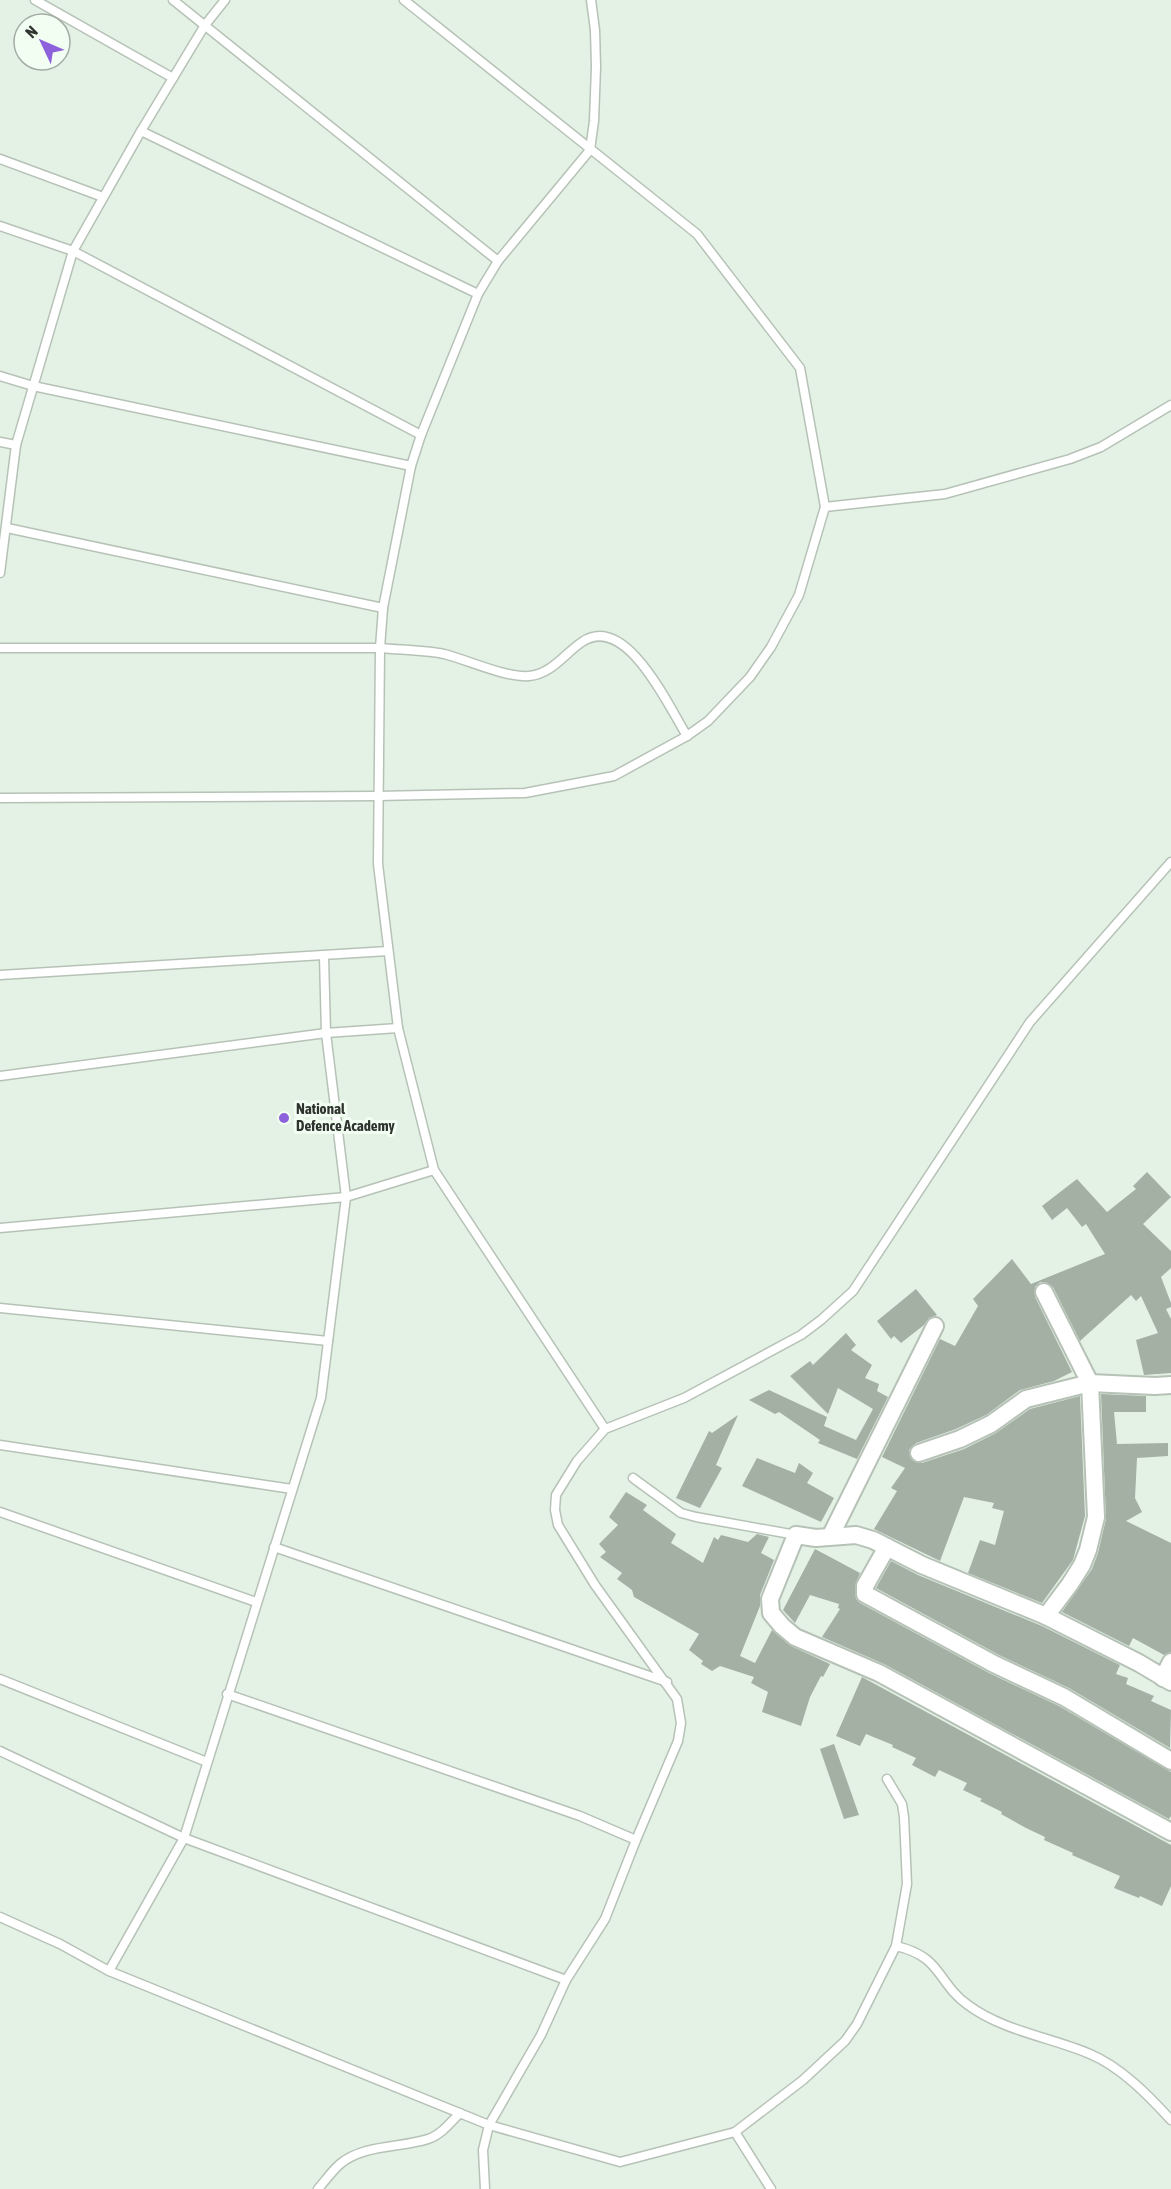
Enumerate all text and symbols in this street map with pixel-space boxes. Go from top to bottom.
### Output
north arrow [12,12,72,72]
text: N [21,22,41,41]
place label: National Defence Academy [296,1100,395,1134]
marker: National Defence Academy [277,1111,291,1125]

